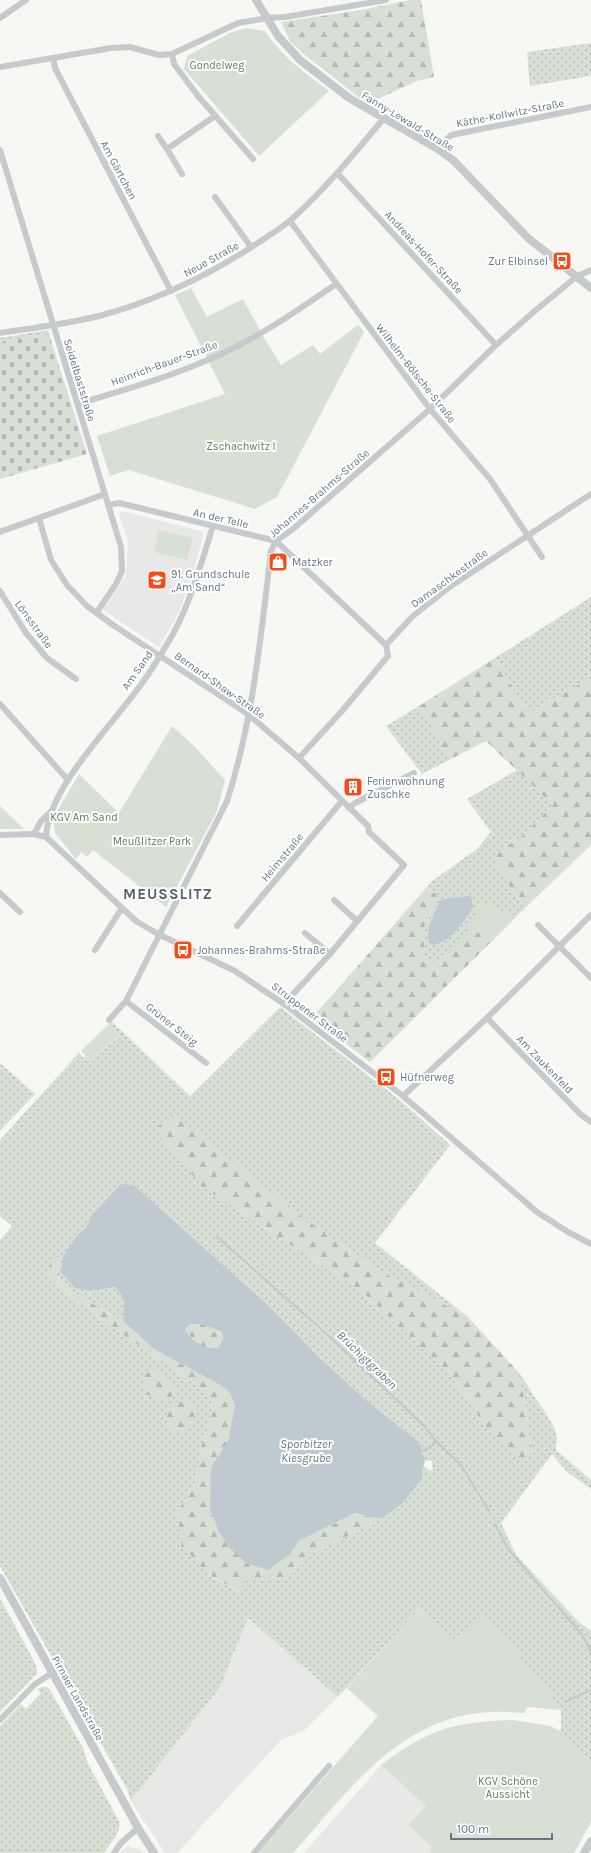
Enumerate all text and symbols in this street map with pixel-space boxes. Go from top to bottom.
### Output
park label: Gondelweg [190,59,245,72]
street label: Fanny-Lewald-Straße [359,89,456,154]
street label: Käthe-Kollwitz-Straße [455,97,565,130]
street label: Am Gärtchen [98,138,140,202]
street label: Andreas-Hofer-Straße [382,208,466,297]
street label: Neue Straße [181,239,242,280]
bus stop icon: Zur Elbinsel [551,250,573,272]
place label: Zur Elbinsel [488,255,548,268]
street label: Wilhelm-Bölsche-Straße [373,321,459,426]
street label: Seidelbaststraße [61,337,98,423]
street label: Heinrich-Bauer-Straße [109,338,220,389]
park label: Zschachwitz I [206,440,276,453]
street label: Johannes-Brahms-Straße [267,446,372,540]
street label: An der Telle [192,506,250,531]
street label: Damaschkestraße [408,546,491,611]
shop icon: Matzker [267,551,289,573]
place label: Matzker [292,556,333,569]
place label: 91. Grundschule „Am Sand“ [171,568,250,594]
school or university icon: 91. Grundschule „Am Sand“ [146,569,168,591]
street label: Lönsstraße [12,598,55,651]
street label: Am Sand [119,648,156,692]
street label: Bernard-Shaw-Straße [172,649,268,722]
place label: Ferienwohnung Zuschke [367,775,445,801]
building icon: Ferienwohnung Zuschke [342,776,364,798]
park label: KGV Am Sand [50,811,118,824]
street label: Heimstraße [258,830,307,884]
park label: Meußlitzer Park [113,835,191,848]
district label: MEUSSLITZ [123,885,213,903]
bus stop icon: Johannes-Brahms-Straße [172,939,194,961]
place label: Johannes-Brahms-Straße [197,944,326,957]
street label: Struppener Straße [269,980,351,1045]
street label: Grüner Steig [143,1000,201,1049]
street label: Am Zaukenfeld [514,1033,576,1096]
bus stop icon: Hüfnerweg [375,1066,397,1088]
place label: Hüfnerweg [400,1071,455,1084]
water label: Brüchigtgraben [334,1328,400,1392]
water label: Sporbitzer Kiesgrube [280,1437,333,1465]
street label: Pirnaer Landstraße [49,1654,106,1743]
park label: KGV Schöne Aussicht [478,1775,538,1801]
scale bar [451,1815,552,1841]
text: 100 m [457,1822,489,1836]

